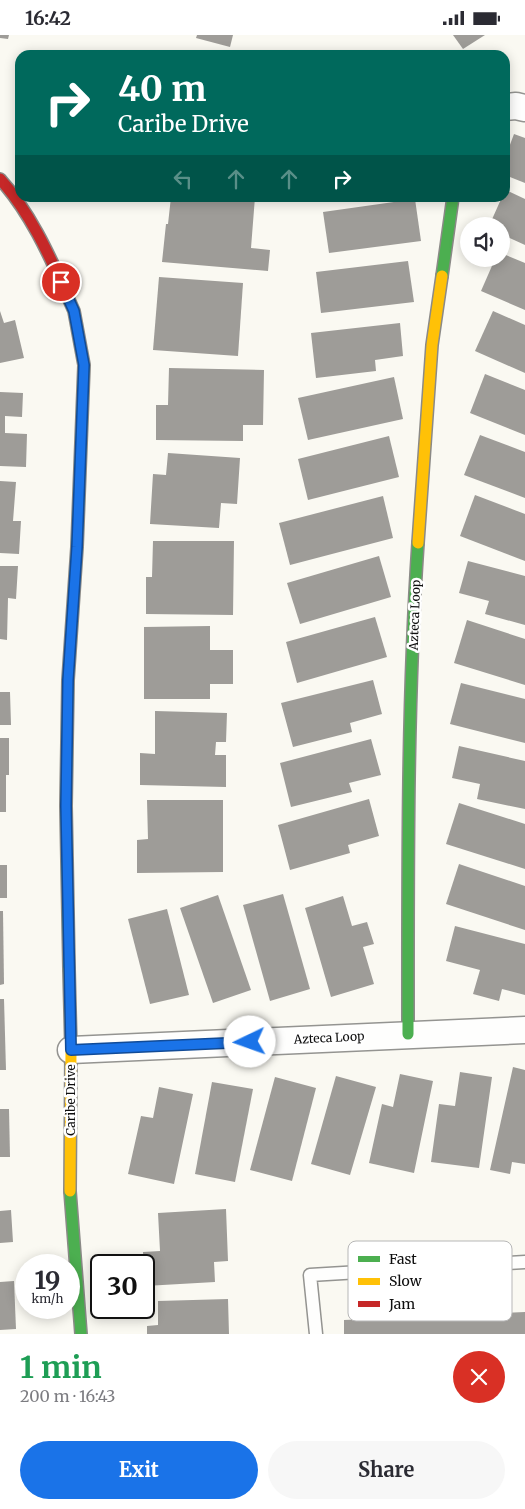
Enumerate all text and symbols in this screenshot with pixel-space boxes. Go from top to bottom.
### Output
text: 16:42 [25,6,71,30]
text: 40 m [118,67,206,111]
icon: right [35,70,100,135]
text: Caribe Drive [118,110,249,138]
icon: left [169,165,197,193]
icon: ahead [222,165,250,193]
icon: ahead [275,165,303,193]
icon: right [328,165,356,193]
map controls [460,217,510,267]
button: sound [460,217,510,267]
pin [40,261,82,303]
icon: arrive [47,268,75,296]
street label: Azteca Loop [406,579,423,652]
position arrow [223,1015,275,1067]
street label: Azteca Loop [292,1028,365,1047]
street label: Caribe Drive [63,1064,78,1136]
legend [348,1241,512,1321]
text: Fast [389,1250,417,1268]
speed limit sign: 30 [90,1254,155,1319]
text: 19 [35,1264,60,1296]
text: Slow [389,1272,422,1290]
text: km/h [32,1291,63,1306]
text: Jam [388,1295,415,1313]
text: 1 min [20,1348,102,1386]
button: close [453,1351,505,1403]
text: 200 m · 16:43 [20,1386,116,1406]
button: Exit [20,1441,258,1499]
button: Share [268,1441,505,1499]

